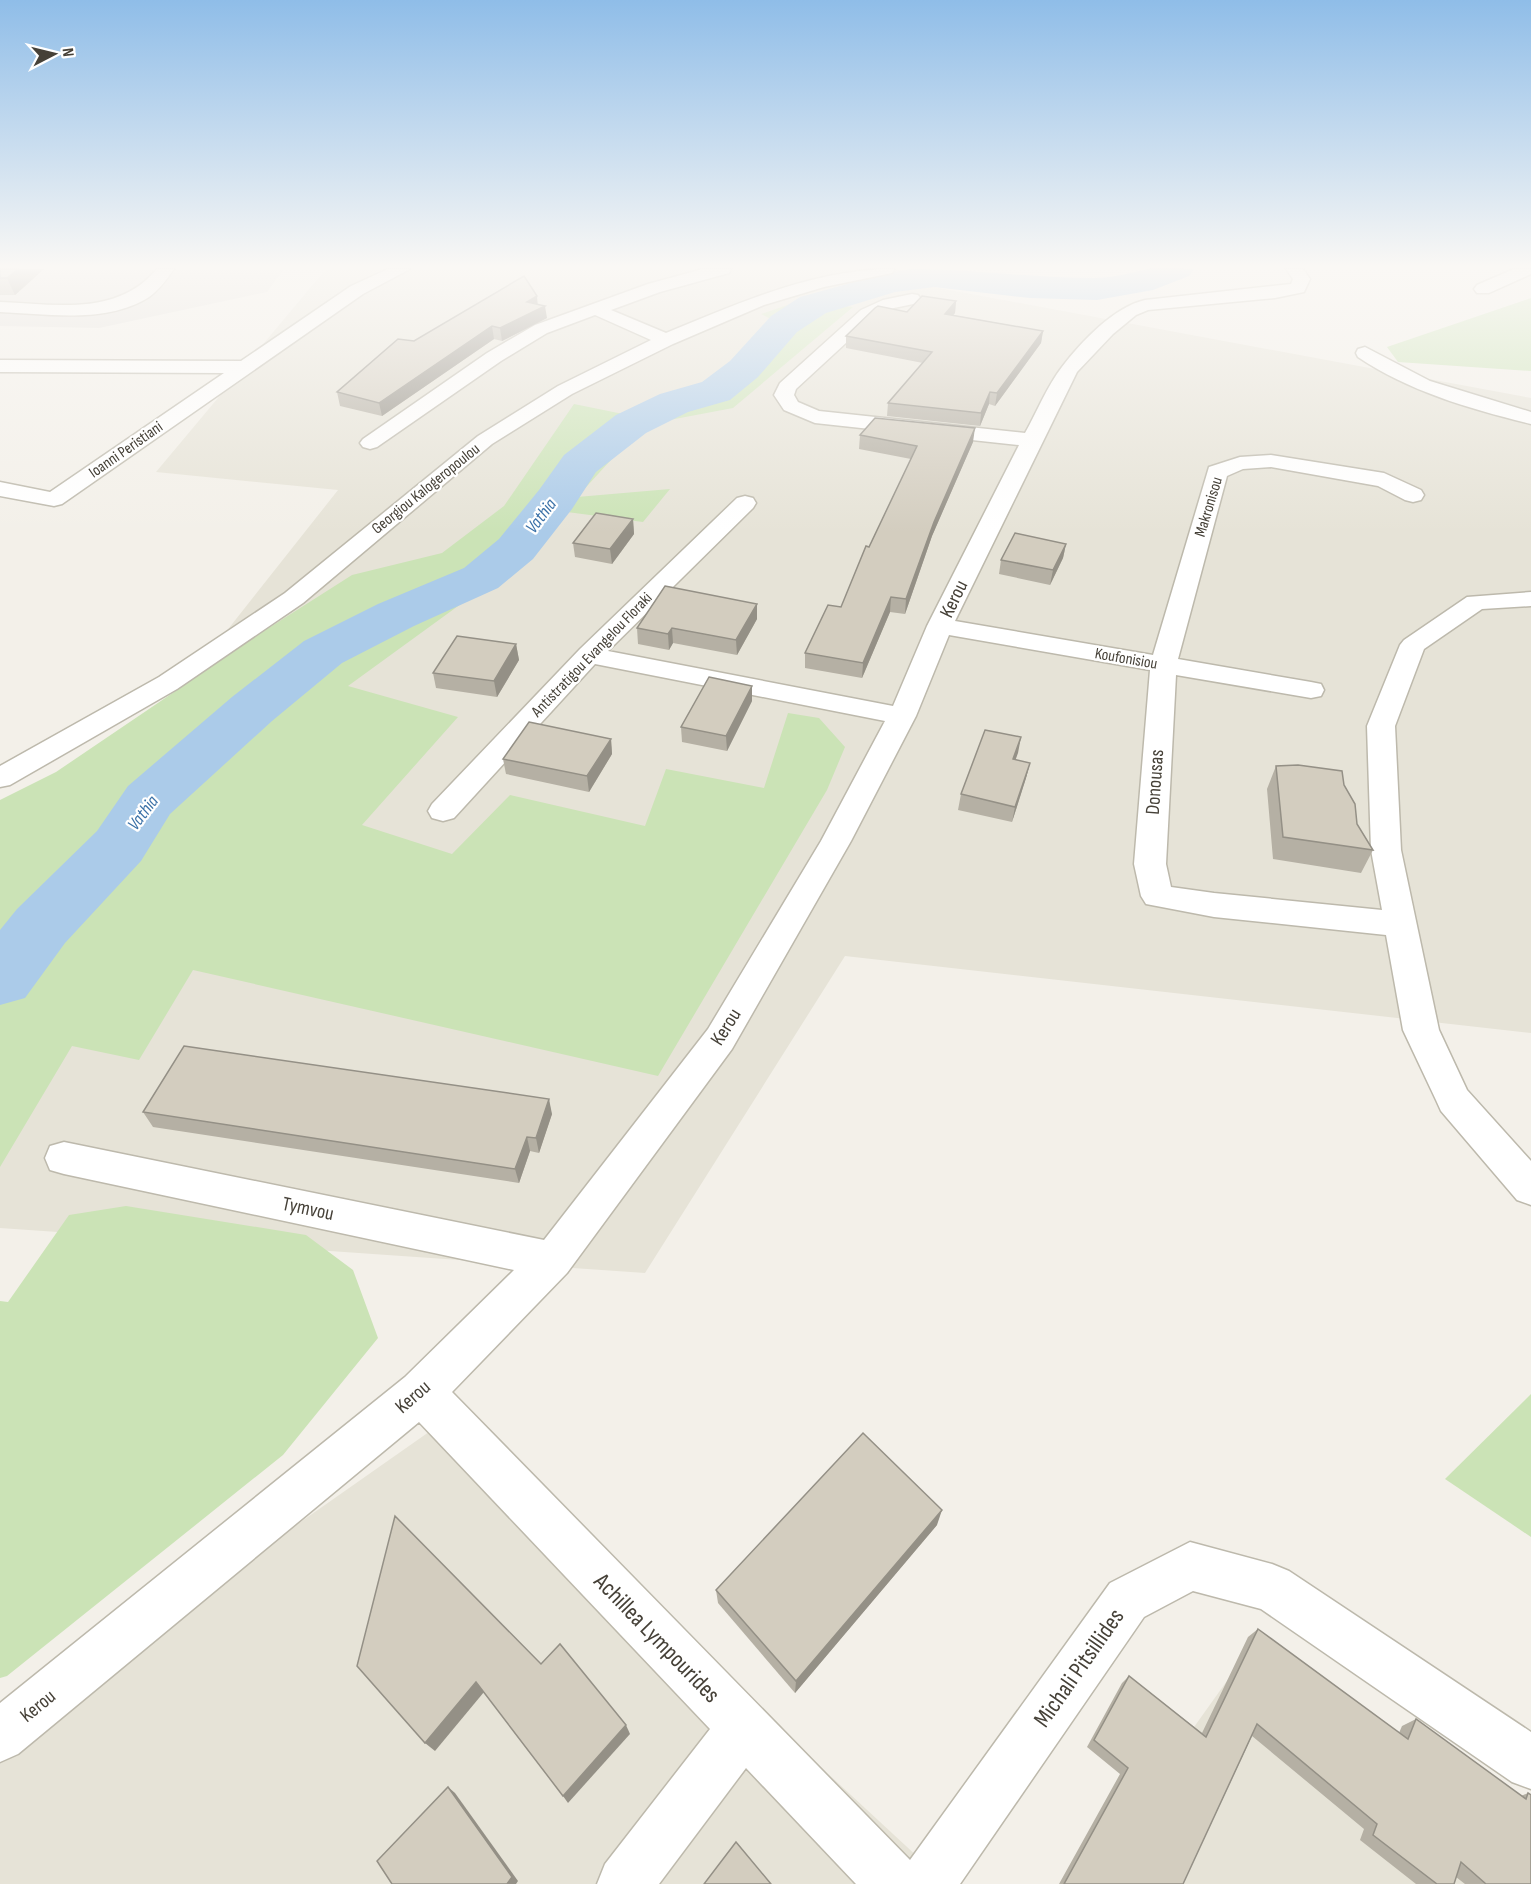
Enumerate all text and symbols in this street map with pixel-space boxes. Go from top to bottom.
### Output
north arrow [24,24,84,84]
text: N [57,47,77,58]
street label: Ioanni Peristiani [86,418,167,482]
street label: Georgiou Kalogeropoulou [368,440,484,538]
street label: Makronisou [1191,475,1227,539]
water label: Vathia [521,494,561,538]
street label: Kerou [935,576,973,622]
street label: Antistratigou Evangelou Floraki [527,589,656,722]
street label: Koufonisiou [1093,644,1159,674]
street label: Donousas [1141,749,1169,815]
water label: Vathia [123,791,163,835]
street label: Kerou [706,1004,746,1050]
street label: Tymvou [280,1192,336,1226]
street label: Kerou [390,1375,436,1419]
street label: Achillea Lympourides [587,1566,726,1709]
street label: Michali Pitsillides [1028,1603,1130,1733]
street label: Kerou [15,1684,61,1728]

